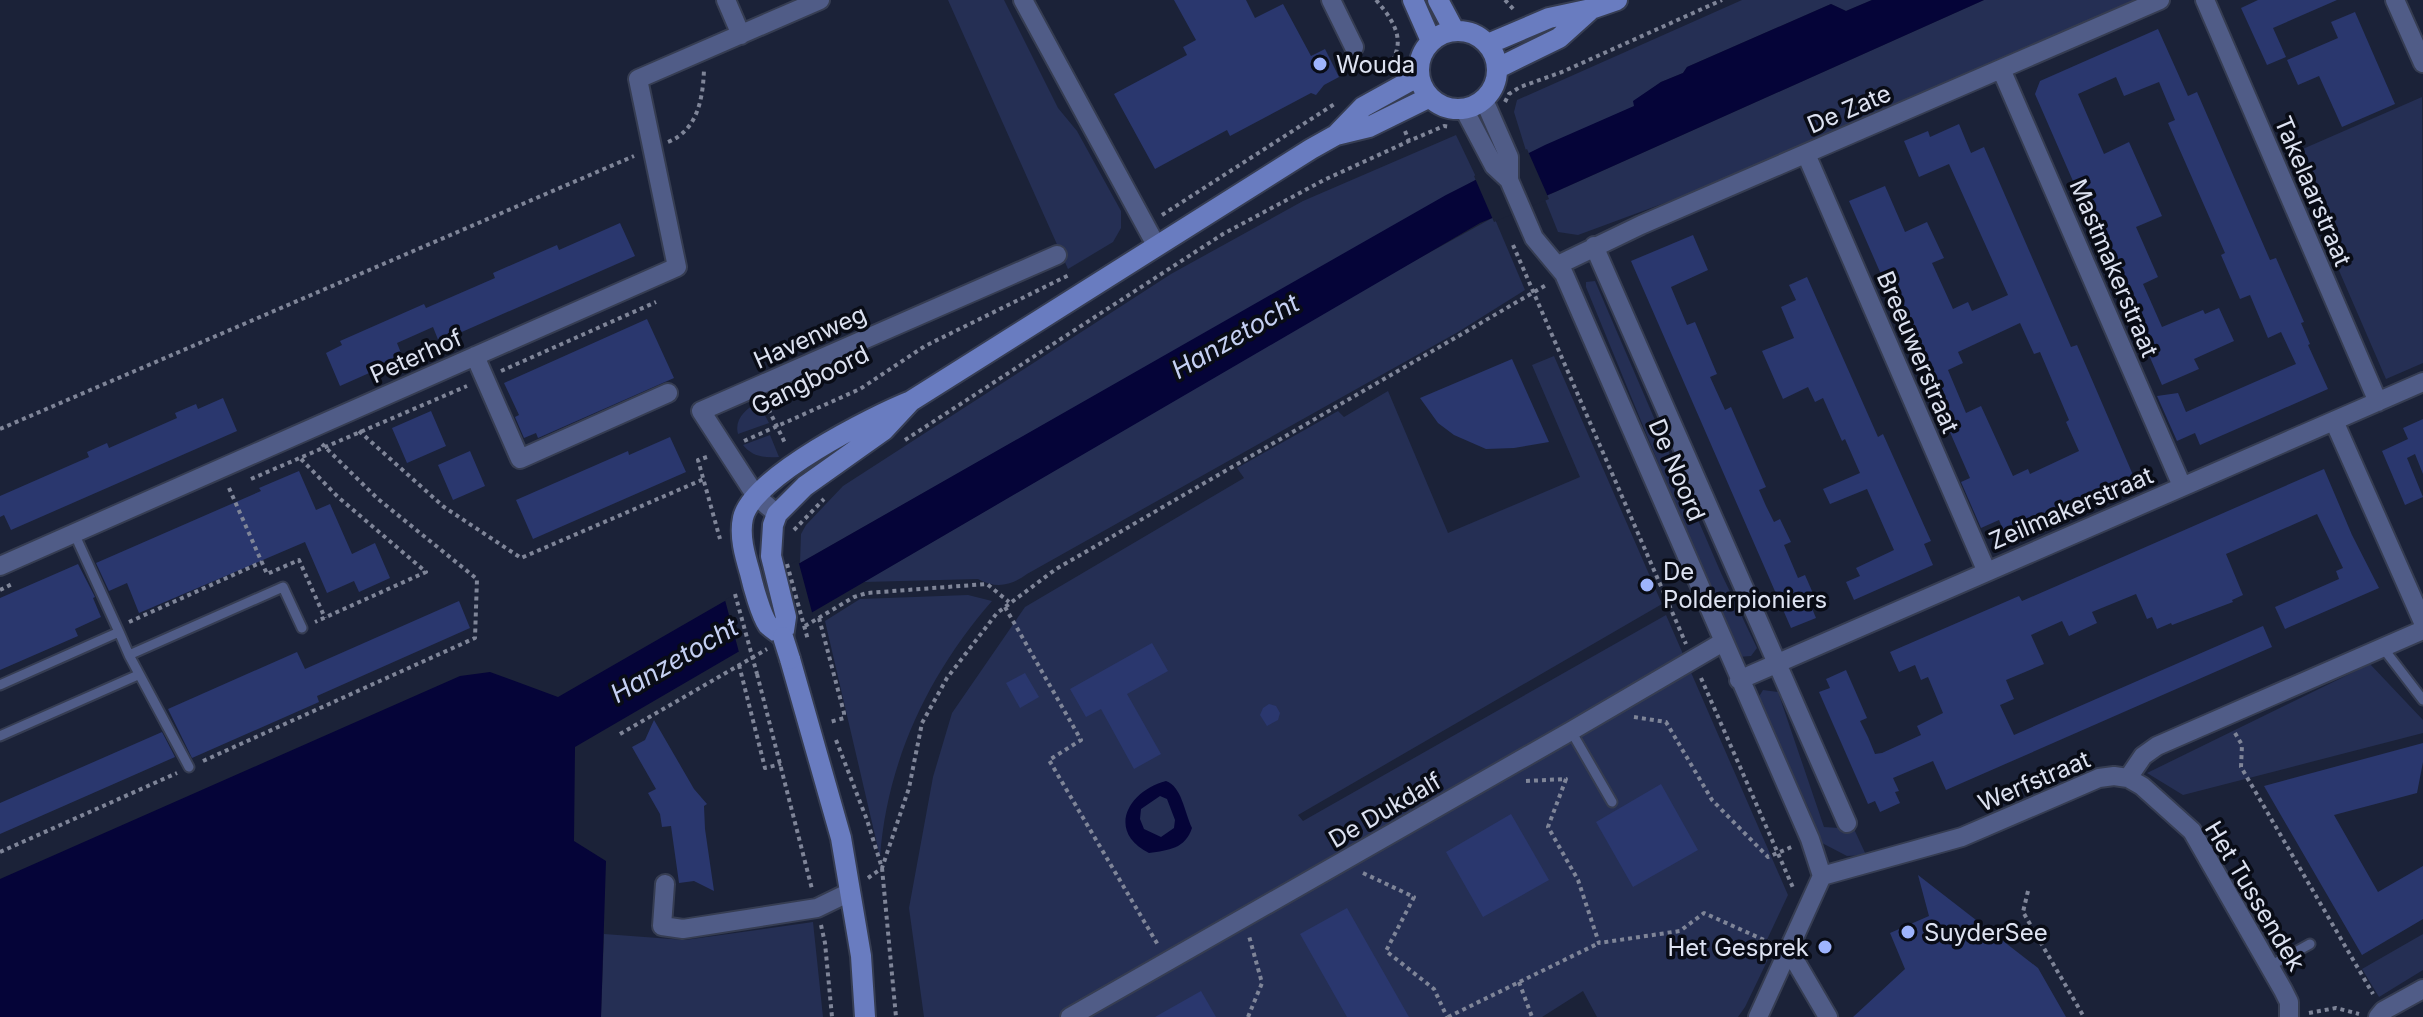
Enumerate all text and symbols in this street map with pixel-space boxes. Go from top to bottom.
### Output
place label: Wouda [1336,50,1415,79]
marker: Wouda [1311,55,1329,73]
street label: De Zate [1803,78,1895,140]
street label: Takelaarstraat [2268,112,2358,270]
street label: Mastmakerstraat [2063,175,2165,361]
street label: Breeuwerstraat [1871,267,1965,437]
water label: Hanzetocht [1166,287,1305,385]
street label: Havenweg [749,299,871,375]
street label: Peterhof [365,323,467,389]
street label: Gangboord [747,339,873,421]
street label: De Noord [1643,415,1711,525]
street label: Zeilmakerstraat [1985,460,2157,556]
place label: De Polderpioniers [1663,557,1827,614]
marker: De Polderpioniers [1638,576,1656,594]
water label: Hanzetocht [605,611,744,709]
street label: Werfstraat [1974,744,2094,818]
street label: De Dukdalf [1324,766,1447,854]
street label: Het Tussendek [2199,816,2311,976]
place label: SuyderSee [1924,918,2048,947]
marker: SuyderSee [1899,923,1917,941]
place label: Het Gesprek [1668,933,1809,962]
marker: Het Gesprek [1816,938,1834,956]

